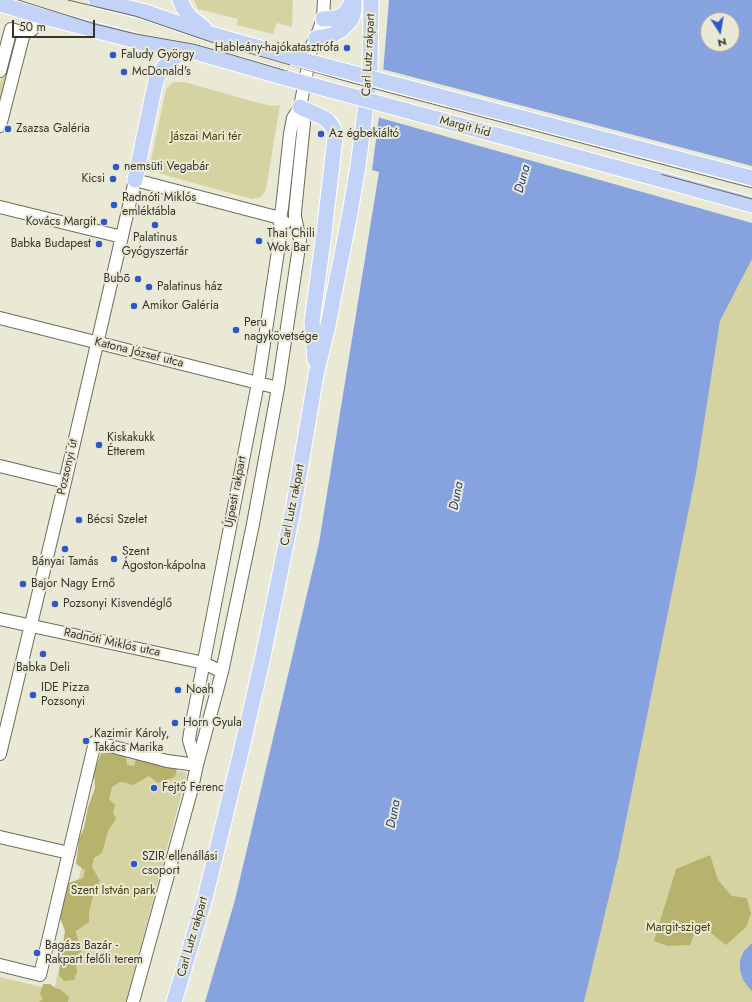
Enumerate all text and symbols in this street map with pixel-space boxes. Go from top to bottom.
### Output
scale bar [14,12,97,38]
north arrow [700,12,740,52]
street label: Carl Lutz rakpart [360,13,378,97]
text: 50 m [19,18,46,36]
text: N [716,34,728,51]
place label: Hableány-hajókatasztrófa [215,41,339,55]
marker: Hableány-hajókatasztrófa [342,43,352,53]
place label: Faludy György [121,48,194,62]
marker: Faludy György [108,50,118,60]
place label: McDonald's [132,65,191,79]
marker: McDonald's [119,67,129,77]
street label: Margit híd [438,113,492,141]
place label: Zsazsa Galéria [16,122,90,136]
marker: Zsazsa Galéria [3,124,13,134]
place label: Az égbekiáltó [329,127,399,141]
marker: Az égbekiáltó [316,129,326,139]
park label: Jászai Mari tér [170,130,242,144]
place label: nemsüti Vegabár [124,160,209,174]
marker: nemsüti Vegabár [111,162,121,172]
water label: Duna [512,163,534,195]
place label: Kicsi [81,172,105,186]
marker: Kicsi [108,174,118,184]
place label: Radnóti Miklós emléktábla [122,191,196,219]
marker: Radnóti Miklós emléktábla [109,200,119,210]
place label: Kovács Margit [26,215,96,229]
marker: Kovács Margit [99,217,109,227]
marker: Palatinus Gyógyszertár [150,220,160,230]
place label: Thai Chili Wok Bar [267,227,315,255]
place label: Palatinus Gyógyszertár [122,231,188,259]
marker: Thai Chili Wok Bar [254,236,264,246]
place label: Babka Budapest [11,237,91,251]
marker: Babka Budapest [94,239,104,249]
place label: Bubō [104,272,130,286]
marker: Bubō [133,274,143,284]
place label: Palatinus ház [157,280,222,294]
marker: Palatinus ház [144,282,154,292]
place label: Amikor Galéria [142,299,219,313]
marker: Amikor Galéria [129,301,139,311]
place label: Peru nagykövetsége [244,316,318,344]
marker: Peru nagykövetsége [231,325,241,335]
street label: Katona József utca [93,335,185,371]
place label: Kiskakukk Étterem [107,431,155,459]
street label: Pozsonyi út [55,438,81,496]
marker: Kiskakukk Étterem [94,440,104,450]
street label: Újpesti rakpart [222,455,250,529]
street label: Carl Lutz rakpart [278,463,308,547]
water label: Duna [447,480,467,512]
place label: Bécsi Szelet [87,513,147,527]
marker: Bécsi Szelet [74,515,84,525]
marker: Bányai Tamás [60,544,70,554]
place label: Szent Ágoston-kápolna [122,545,206,573]
marker: Szent Ágoston-kápolna [109,554,119,564]
place label: Bányai Tamás [32,555,98,569]
place label: Bajor Nagy Ernő [31,577,115,591]
marker: Bajor Nagy Ernő [18,579,28,589]
place label: Pozsonyi Kisvendéglő [63,597,172,611]
marker: Pozsonyi Kisvendéglő [50,599,60,609]
street label: Radnóti Miklós utca [62,626,162,660]
marker: Babka Deli [38,649,48,659]
place label: Babka Deli [16,661,70,675]
place label: IDE Pizza Pozsonyi [41,681,89,709]
place label: Noah [186,683,214,697]
marker: Noah [173,685,183,695]
marker: IDE Pizza Pozsonyi [28,690,38,700]
place label: Horn Gyula [183,716,242,730]
marker: Horn Gyula [170,718,180,728]
place label: Kazimir Károly, Takács Marika [94,727,169,755]
marker: Kazimir Károly, Takács Marika [81,736,91,746]
place label: Fejtő Ferenc [162,781,224,795]
marker: Fejtő Ferenc [149,783,159,793]
water label: Duna [384,798,404,830]
place label: SZIR ellenállási csoport [142,850,218,878]
marker: SZIR ellenállási csoport [129,859,139,869]
park label: Szent István park [71,884,155,898]
street label: Carl Lutz rakpart [175,895,211,979]
park label: Margit-sziget [646,921,710,935]
place label: Bagázs Bazár - Rakpart felőli terem [45,939,143,967]
marker: Bagázs Bazár - Rakpart felőli terem [32,948,42,958]

